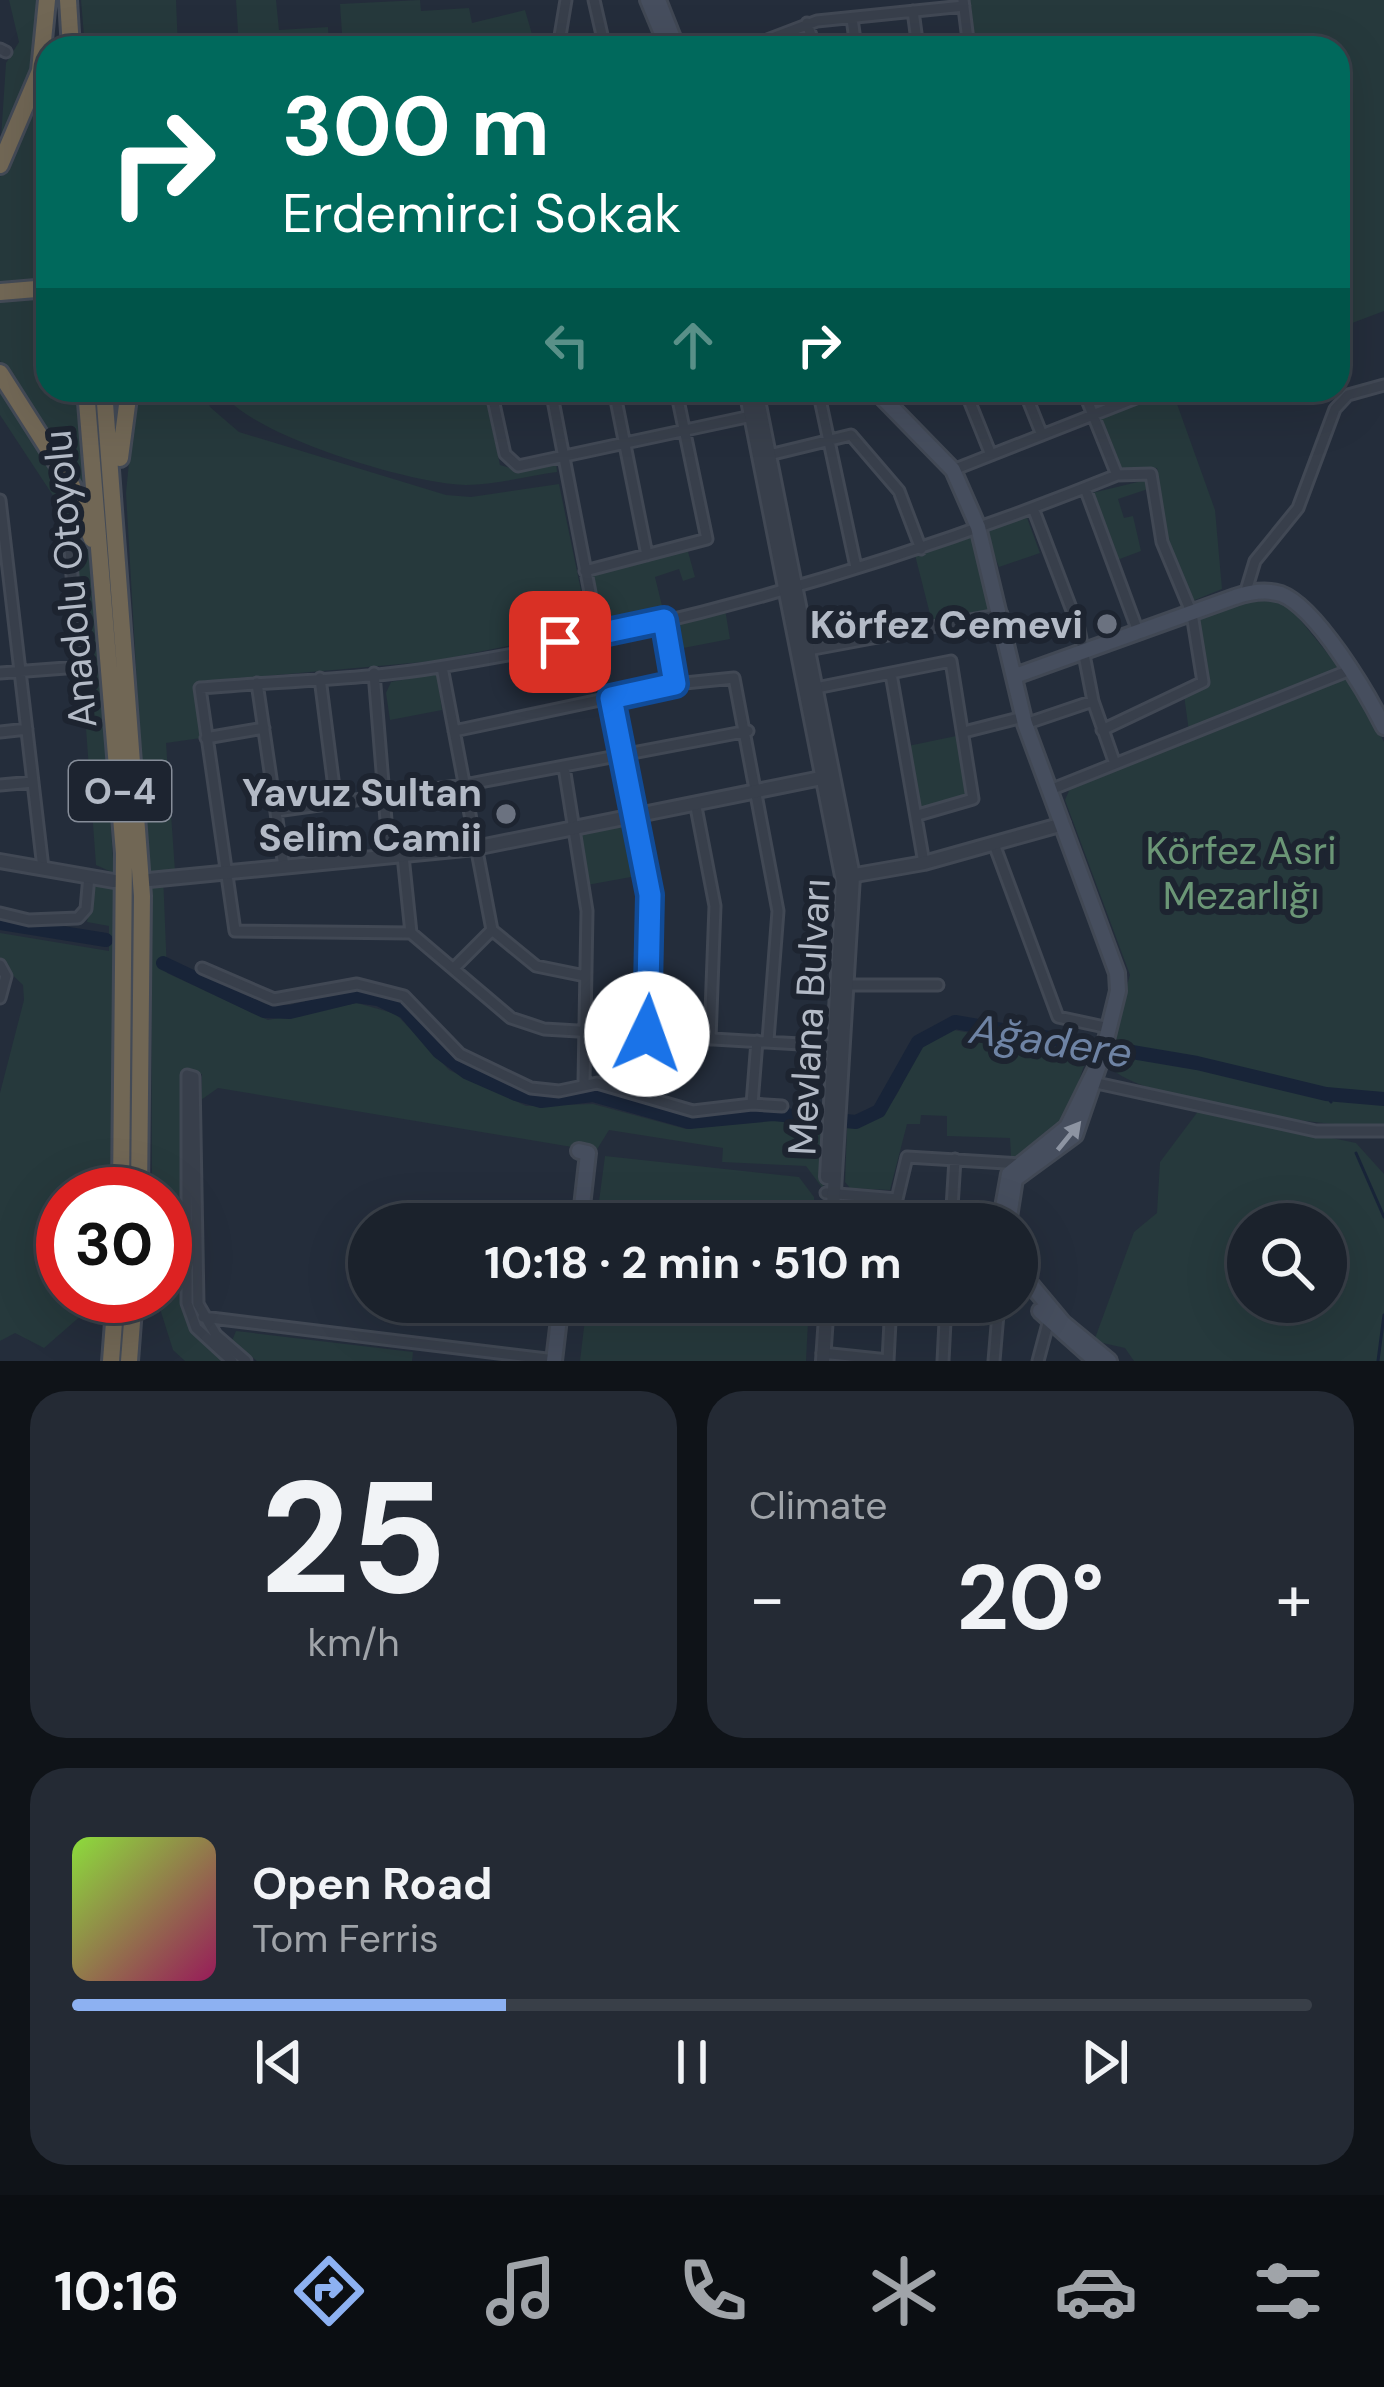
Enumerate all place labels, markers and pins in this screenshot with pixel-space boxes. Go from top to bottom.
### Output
pin [509,591,611,693]
place label: Körfez Cemevi [810,599,1083,650]
marker: Körfez Cemevi [1094,611,1120,637]
place label: Yavuz Sultan Selim Camii [242,767,482,863]
marker: Yavuz Sultan Selim Camii [493,801,519,827]

